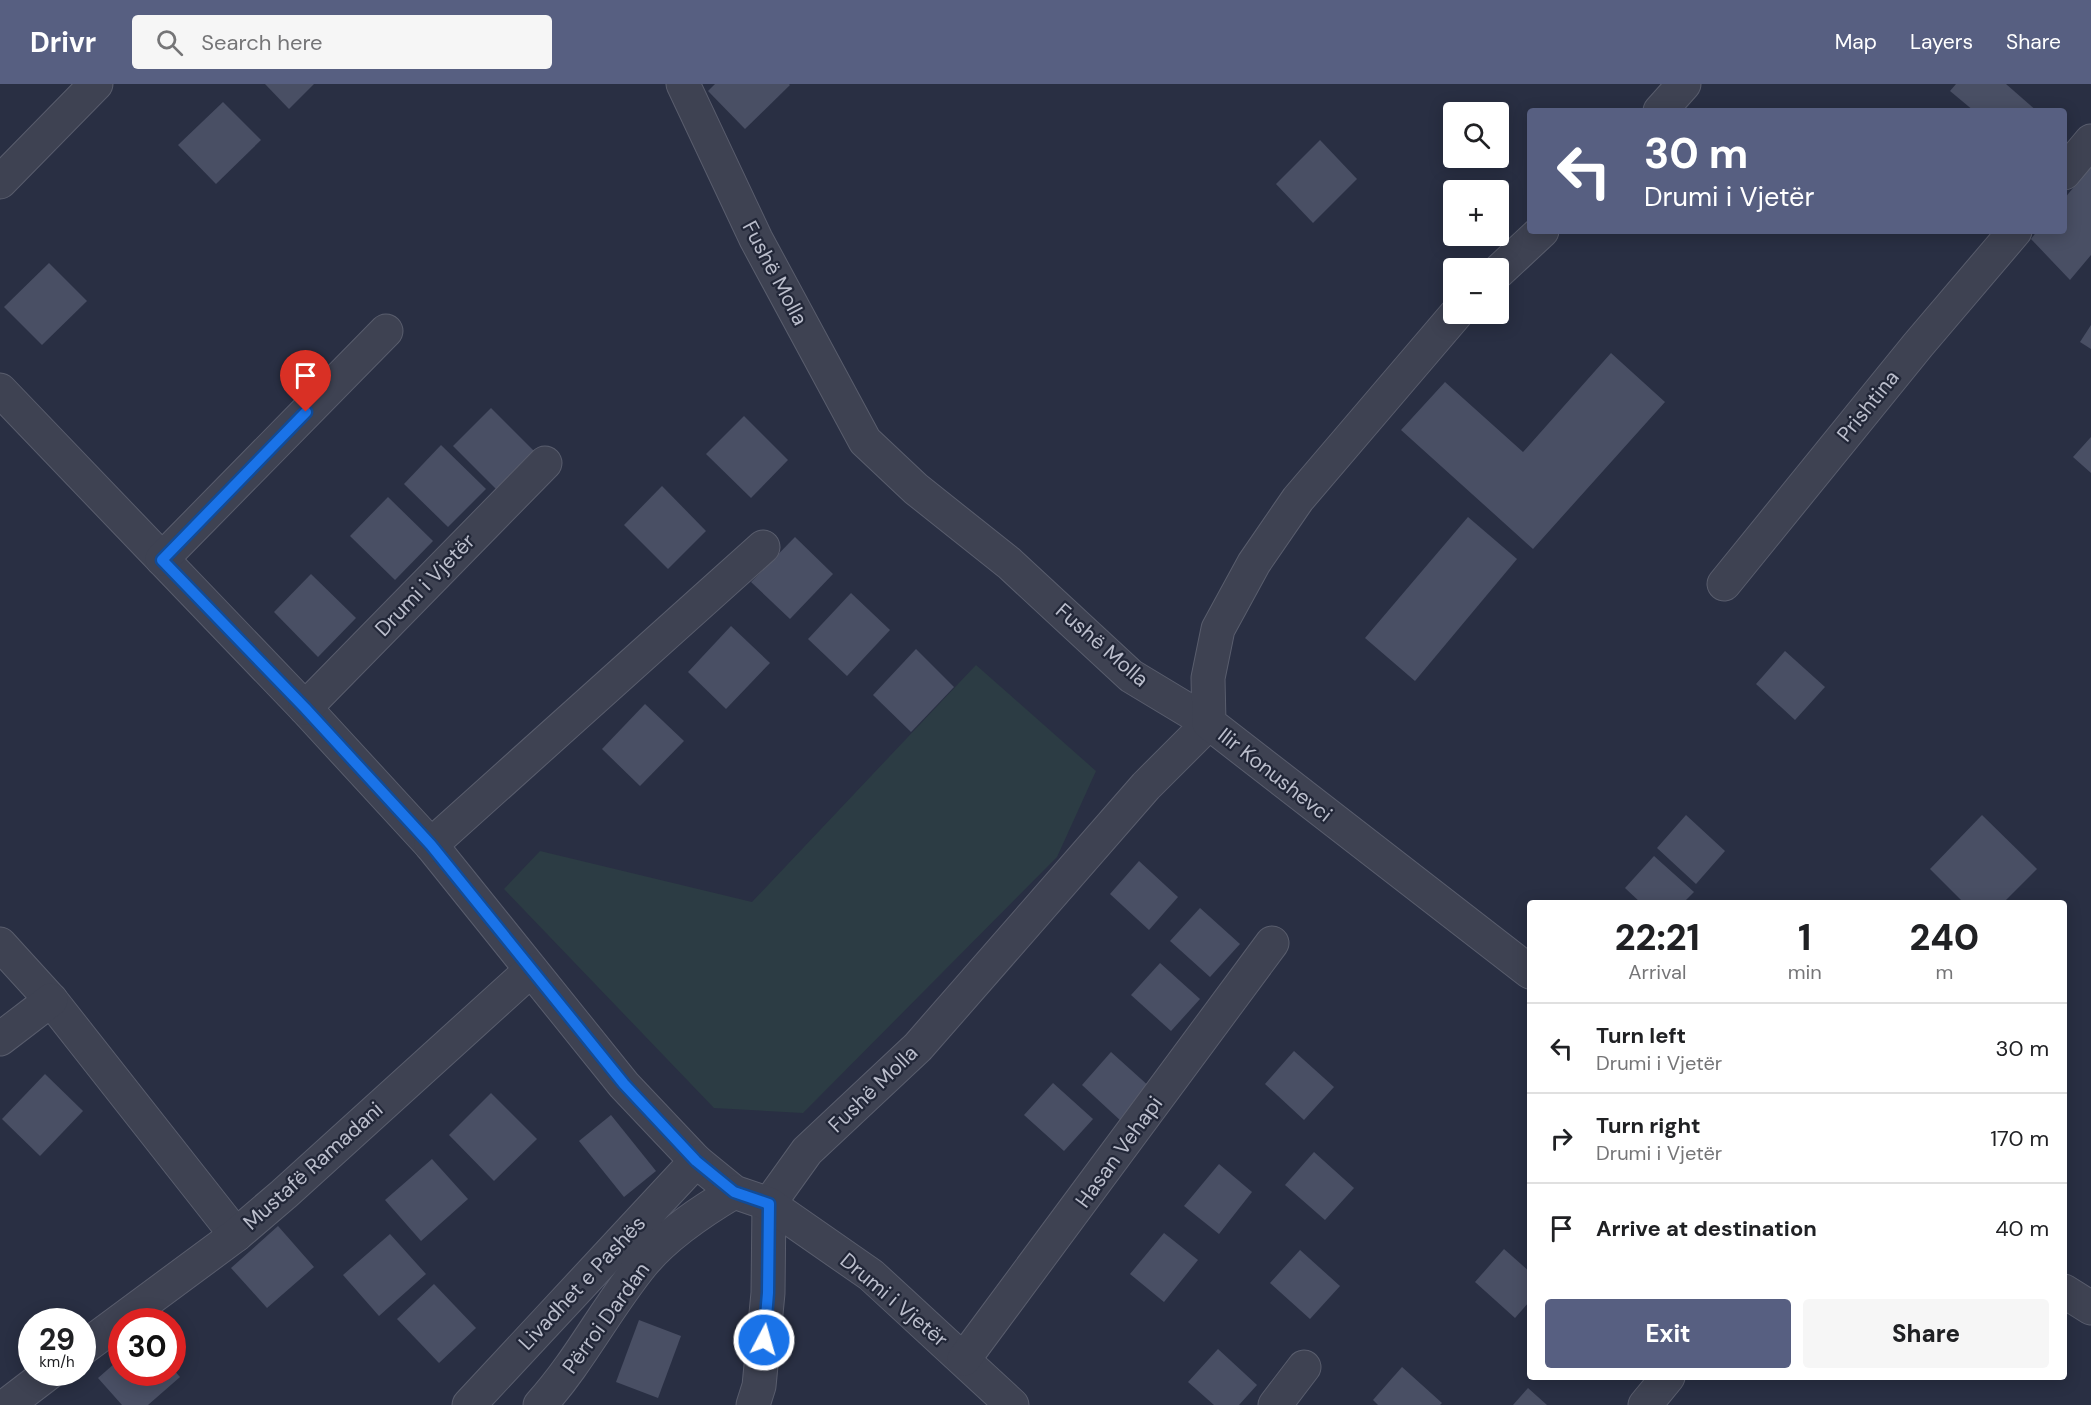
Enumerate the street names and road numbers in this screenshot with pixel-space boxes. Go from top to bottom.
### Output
street label: Fushë Molla [736,216,814,330]
street label: Prishtina [1831,364,1905,448]
street label: Drumi i Vjetër [369,527,481,642]
street label: Fushë Molla [1050,597,1154,693]
street label: Ilir Konushevci [1212,722,1338,828]
street label: Fushë Molla [822,1039,924,1139]
street label: Hasan Vehapi [1069,1091,1169,1213]
street label: Mustafë Ramadani [237,1096,389,1236]
street label: Livadhet e Pashës [512,1210,652,1356]
street label: Drumi i Vjetër [834,1247,954,1353]
street label: Përroi Dardan [556,1257,656,1379]

